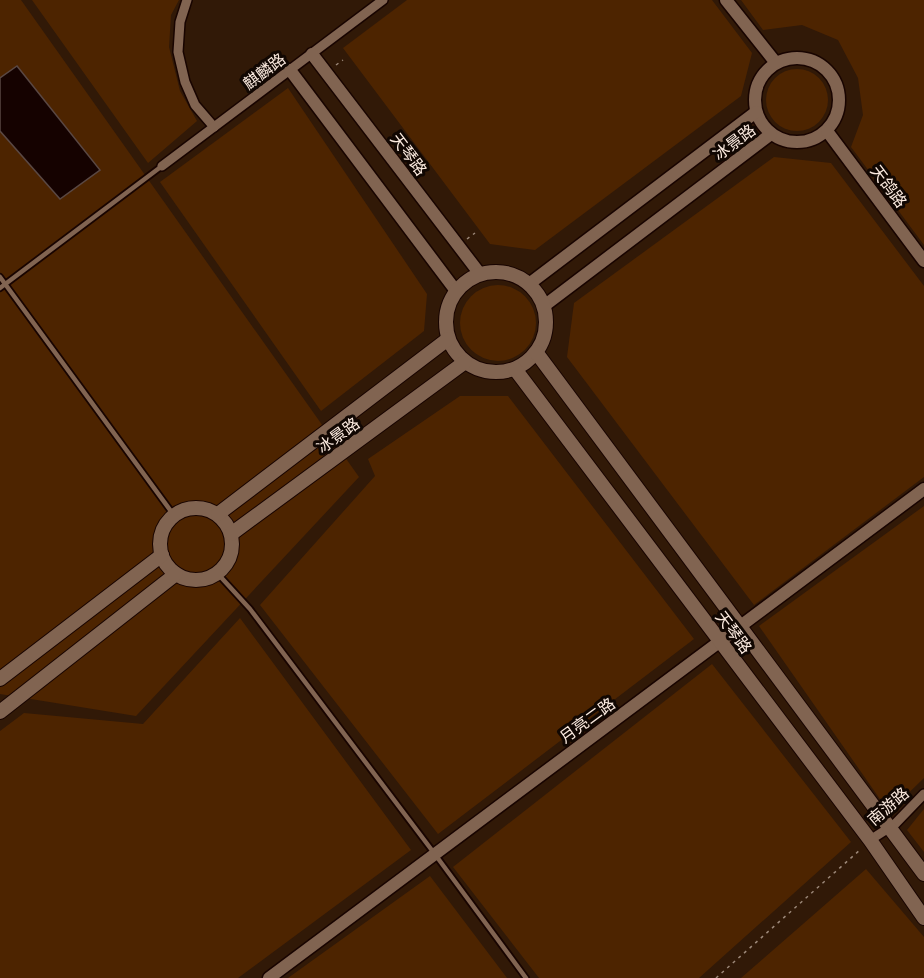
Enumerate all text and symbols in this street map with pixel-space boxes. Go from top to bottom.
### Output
street label: 麒麟路 [237,46,290,94]
street label: 冰景路 [707,117,760,165]
street label: 天琴路 [386,127,434,180]
street label: 天鸽路 [866,159,914,212]
street label: 冰景路 [311,410,364,458]
street label: 天琴路 [711,605,759,658]
street label: 月亮二路 [553,691,619,748]
street label: 南游路 [861,780,913,830]

